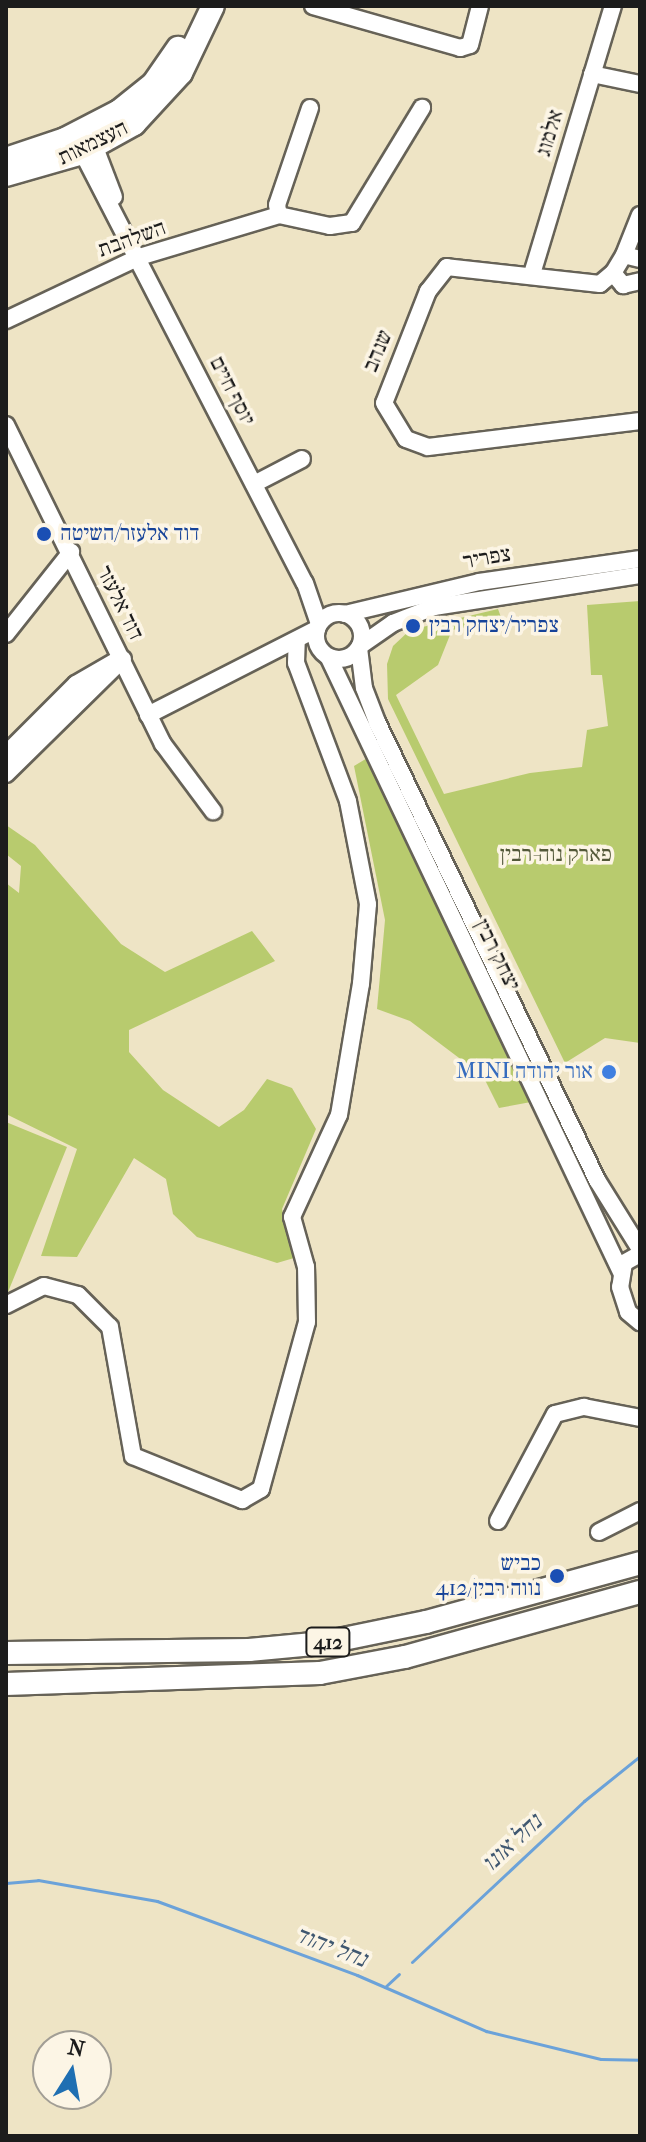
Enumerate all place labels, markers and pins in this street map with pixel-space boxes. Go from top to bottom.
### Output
place label: דוד אלעזר/השיטה [60,521,199,547]
marker: דוד אלעזר/השיטה [35,525,53,543]
place label: צפריר/יצחק רבין [429,613,559,639]
marker: צפריר/יצחק רבין [404,617,422,635]
place label: MINI אור יהודה [456,1059,593,1085]
marker: MINI אור יהודה [600,1063,618,1081]
place label: כביש 412/נווה רבין [436,1550,541,1602]
marker: כביש 412/נווה רבין [548,1567,566,1585]

